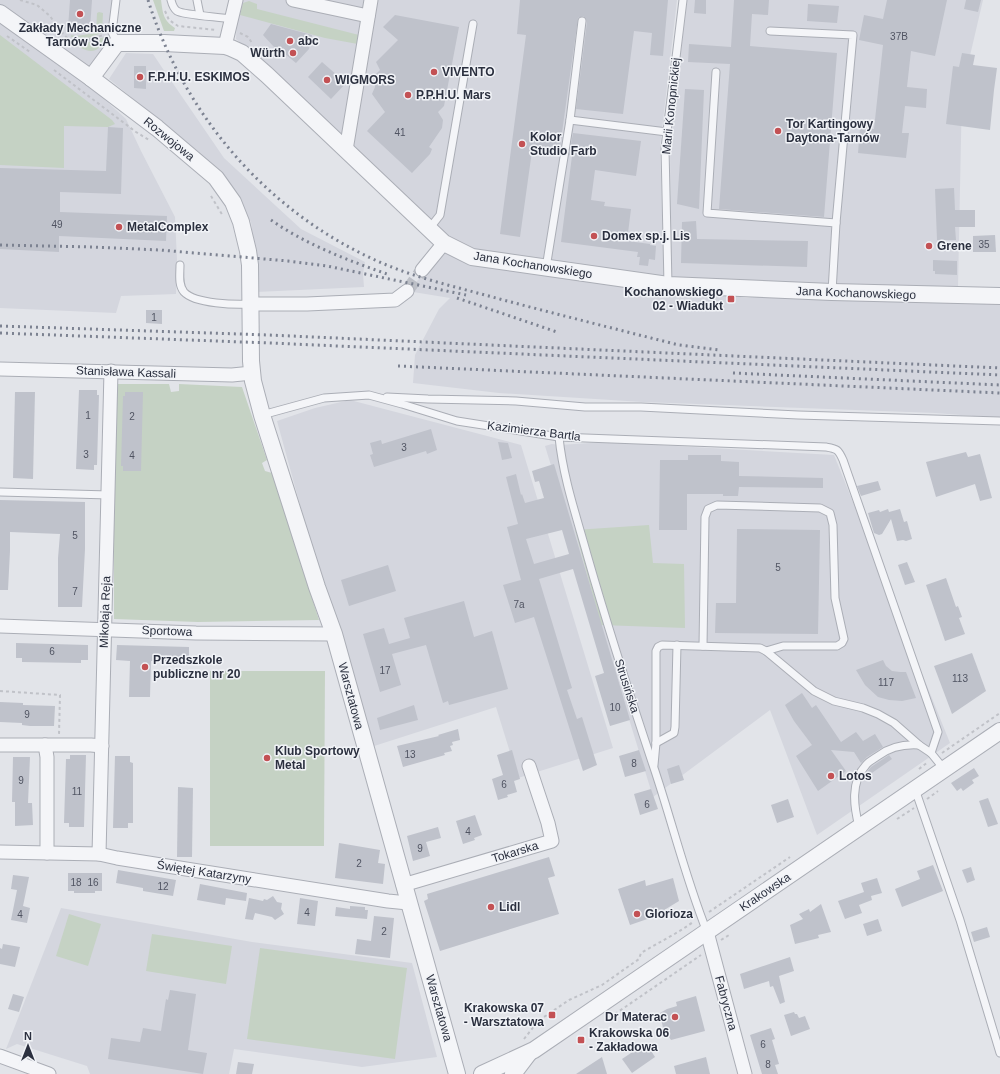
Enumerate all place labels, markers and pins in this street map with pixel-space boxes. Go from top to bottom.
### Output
marker: Zakłady Mechaniczne Tarnów S.A. [75,9,85,19]
place label: Zakłady Mechaniczne Tarnów S.A. [19,21,142,49]
place label: abc [298,34,319,48]
marker: abc [285,36,295,46]
place label: Würth [250,46,285,60]
marker: Würth [288,48,298,58]
place label: VIVENTO [442,65,494,79]
marker: VIVENTO [429,67,439,77]
place label: F.P.H.U. ESKIMOS [148,70,250,84]
marker: F.P.H.U. ESKIMOS [135,72,145,82]
place label: WIGMORS [335,73,395,87]
marker: WIGMORS [322,75,332,85]
place label: P.P.H.U. Mars [416,88,491,102]
marker: P.P.H.U. Mars [403,90,413,100]
place label: Tor Kartingowy Daytona-Tarnów [786,117,880,145]
marker: Tor Kartingowy Daytona-Tarnów [773,126,783,136]
place label: Kolor Studio Farb [530,130,597,158]
marker: Kolor Studio Farb [517,139,527,149]
place label: MetalComplex [127,220,209,234]
marker: MetalComplex [114,222,124,232]
place label: Domex sp.j. Lis [602,229,690,243]
marker: Domex sp.j. Lis [589,231,599,241]
place label: Grene [937,239,972,253]
marker: Grene [924,241,934,251]
place label: Kochanowskiego 02 - Wiadukt [624,285,723,313]
marker: Kochanowskiego 02 - Wiadukt [726,294,736,304]
place label: Przedszkole publiczne nr 20 [153,653,241,681]
marker: Przedszkole publiczne nr 20 [140,662,150,672]
place label: Klub Sportowy Metal [275,744,360,772]
marker: Klub Sportowy Metal [262,753,272,763]
place label: Lotos [839,769,872,783]
marker: Lotos [826,771,836,781]
place label: Lidl [499,900,520,914]
marker: Lidl [486,902,496,912]
place label: Glorioza [645,907,693,921]
marker: Glorioza [632,909,642,919]
place label: Krakowska 07 - Warsztatowa [464,1001,544,1029]
marker: Krakowska 07 - Warsztatowa [547,1010,557,1020]
place label: Dr Materac [605,1010,667,1024]
marker: Dr Materac [670,1012,680,1022]
place label: Krakowska 06 - Zakładowa [589,1026,669,1054]
marker: Krakowska 06 - Zakładowa [576,1035,586,1045]

